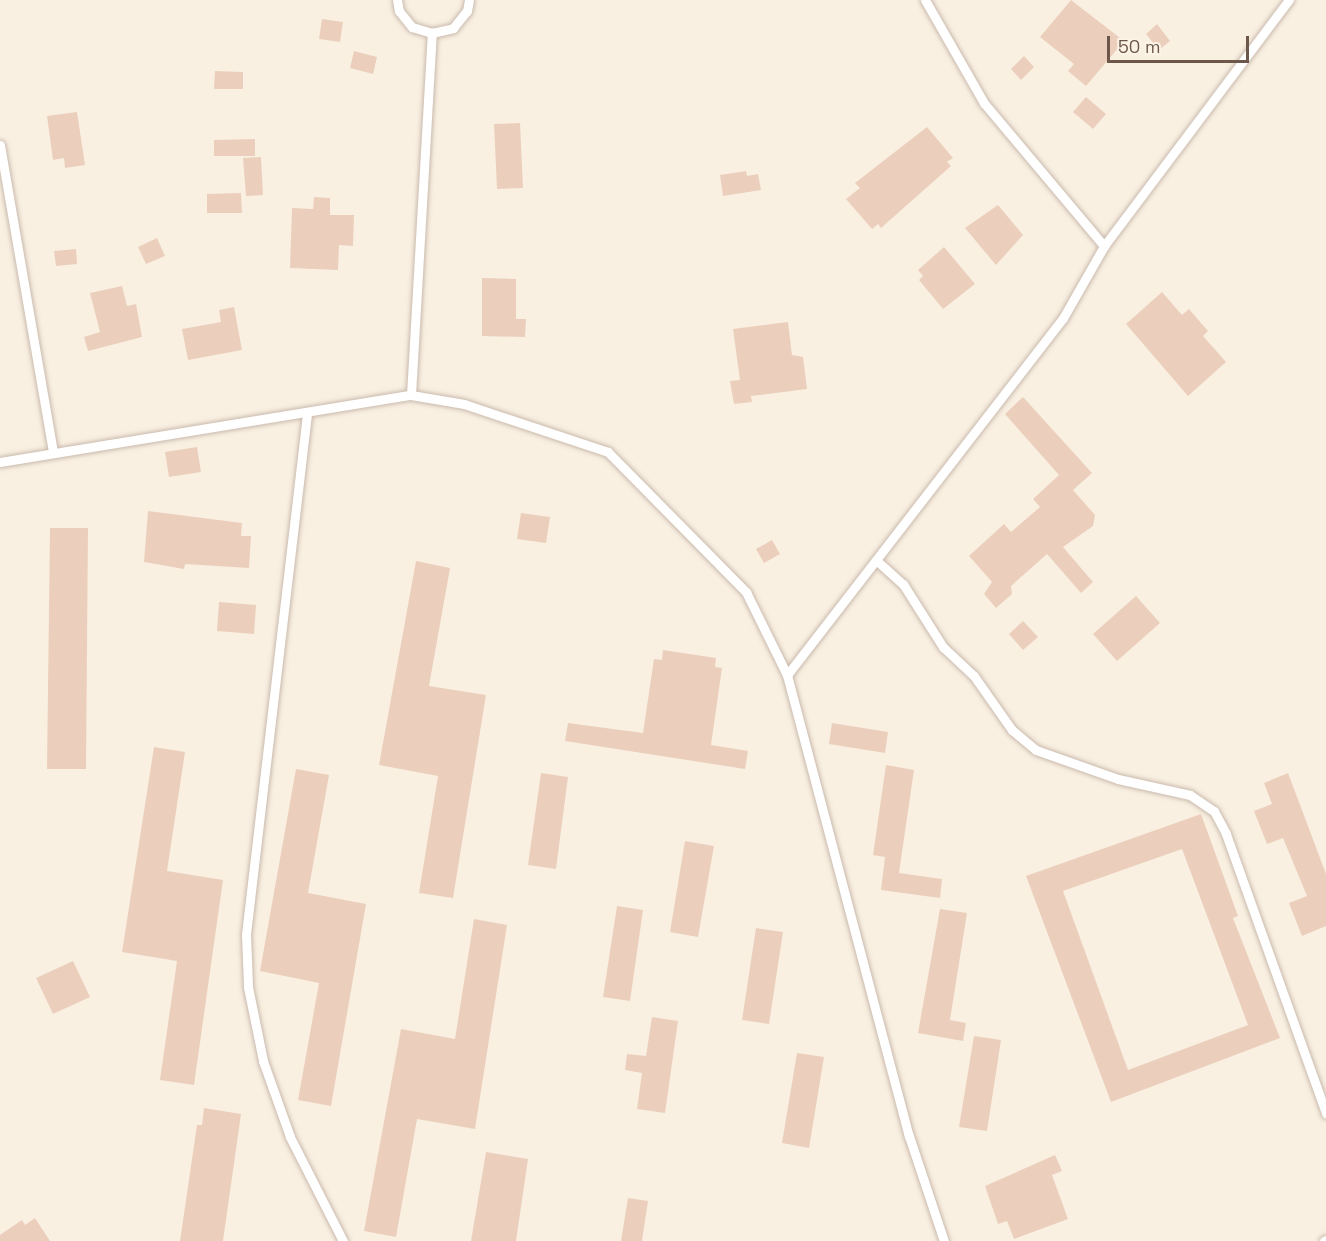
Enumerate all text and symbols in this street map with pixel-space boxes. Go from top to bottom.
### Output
scale bar [1110,24,1252,62]
text: 50 m [1118,35,1160,58]

